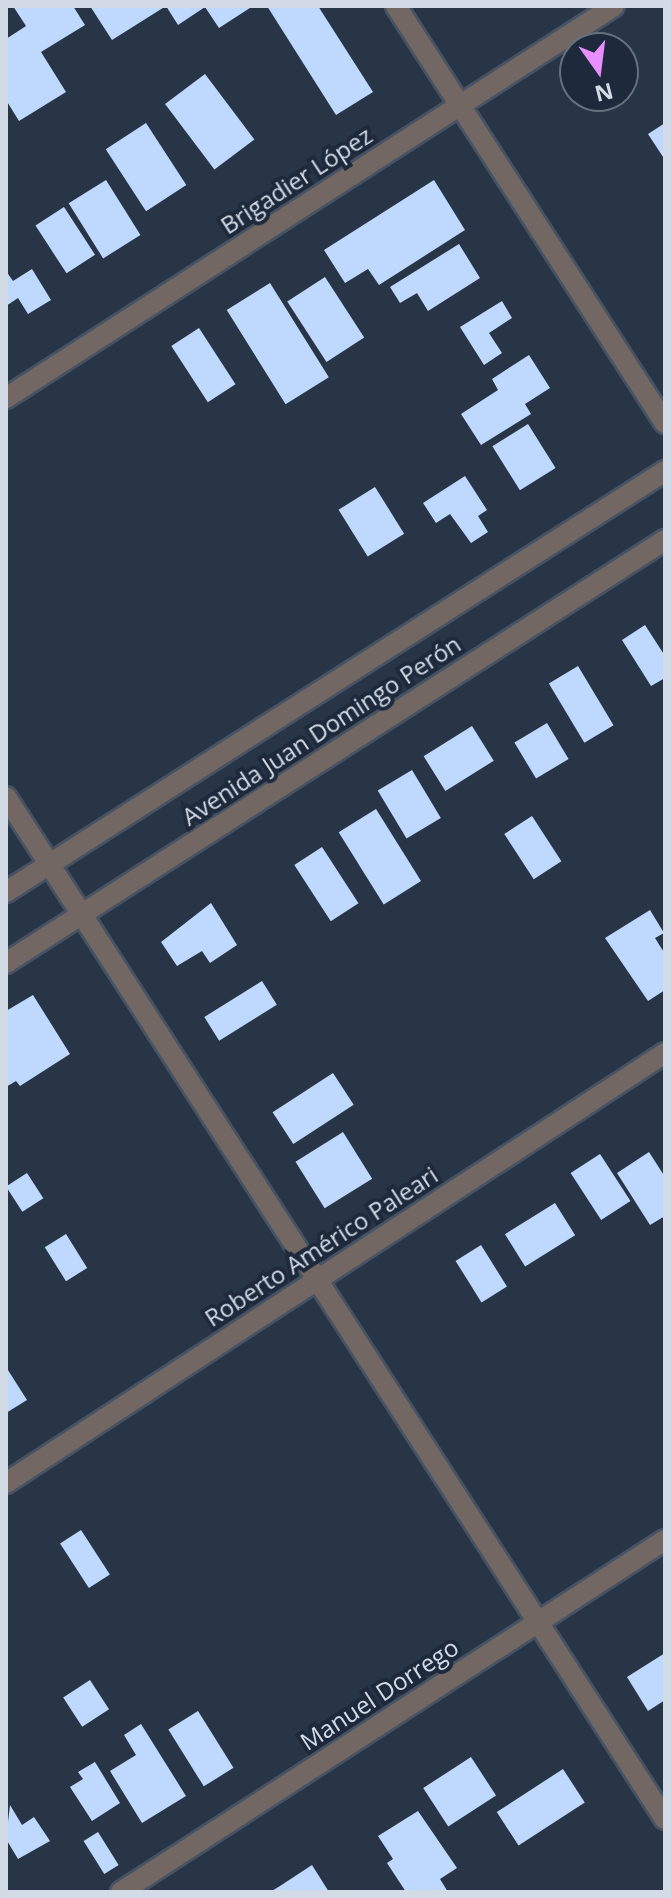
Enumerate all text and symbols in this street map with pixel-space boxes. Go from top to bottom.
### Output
north arrow [559,32,639,112]
text: N [592,77,617,110]
street label: Brigadier López [215,120,377,240]
street label: Avenida Juan Domingo Perón [176,629,466,831]
street label: Roberto Américo Paleari [199,1160,443,1332]
street label: Manuel Dorrego [295,1632,463,1756]

